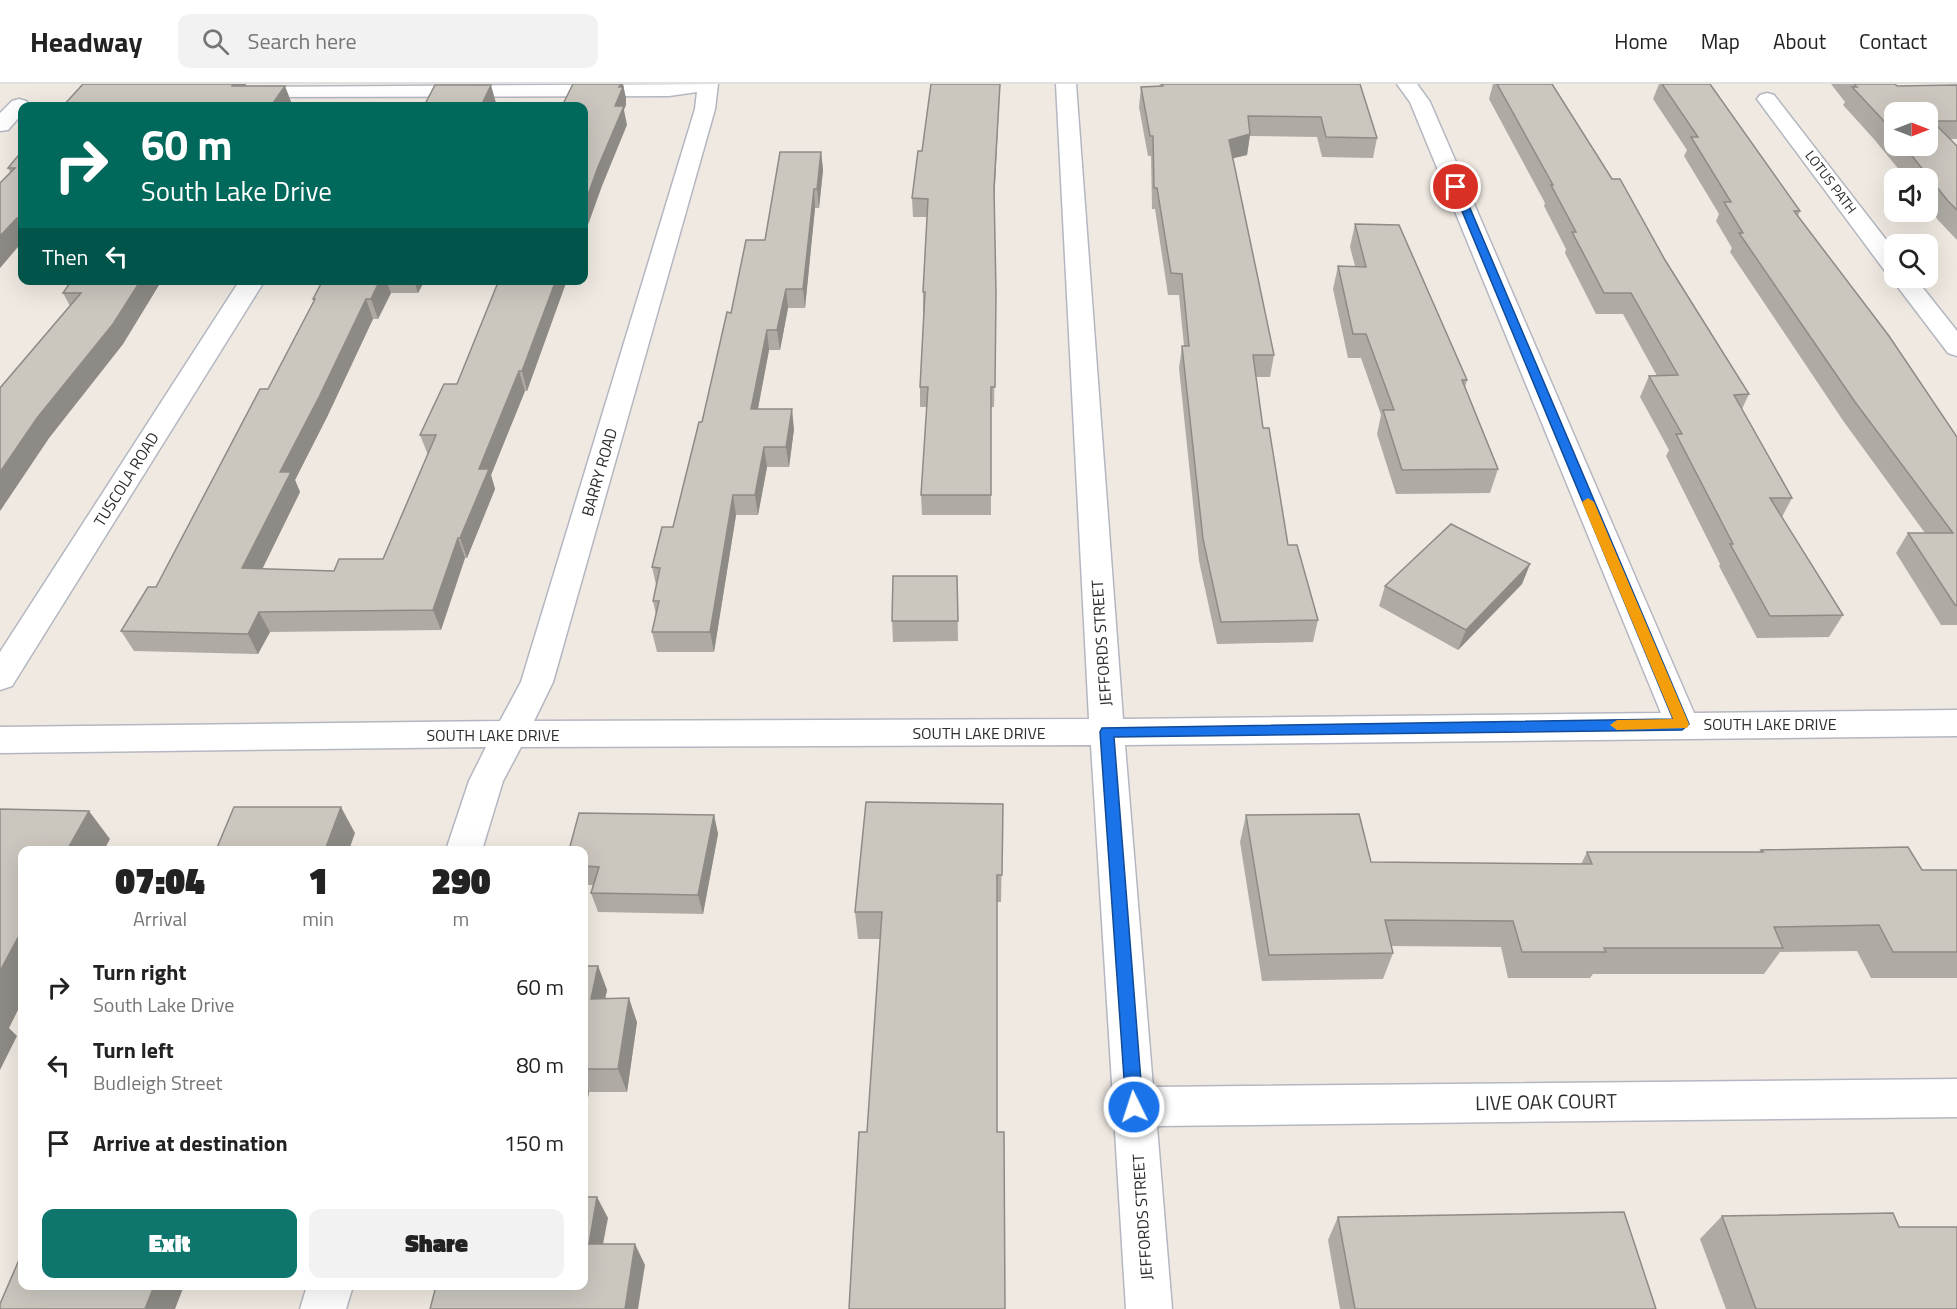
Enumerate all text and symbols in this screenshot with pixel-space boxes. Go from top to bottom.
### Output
search box [178,14,598,68]
text: Headway [30,20,142,63]
text: Search here [247,24,357,58]
icon: search [199,25,232,58]
text: Home [1614,25,1668,57]
text: Map [1701,25,1740,57]
text: About [1773,25,1826,57]
text: Contact [1859,25,1927,57]
north arrow [1884,102,1938,156]
map controls [1884,102,1938,288]
text: 60 m [141,112,233,176]
icon: right [42,126,120,204]
street label: LOTUS PATH [1801,146,1862,218]
pin [1430,161,1481,212]
button: sound [1884,168,1938,222]
text: South Lake Drive [141,170,332,211]
icon: arrive [1439,170,1472,203]
button: search [1884,234,1938,288]
text: Then [42,240,88,274]
icon: left [100,240,133,273]
street label: BARRY ROAD [575,425,623,519]
street label: TUSCOLA ROAD [87,427,165,531]
street label: JEFFORDS STREET [1085,579,1117,707]
street label: SOUTH LAKE DRIVE [1703,712,1837,736]
street label: SOUTH LAKE DRIVE [912,721,1046,745]
street label: SOUTH LAKE DRIVE [426,723,560,747]
text: 07:04 [115,853,205,908]
text: 1 [308,853,328,908]
text: 290 [431,853,491,908]
text: Arrival [133,903,187,934]
text: min [302,903,334,934]
text: m [453,903,469,934]
text: Turn right [93,955,187,989]
text: 60 m [516,970,564,1004]
icon: right [42,971,75,1004]
text: South Lake Drive [93,989,234,1020]
text: Turn left [93,1033,174,1067]
text: 80 m [516,1048,564,1082]
icon: left [42,1049,75,1082]
text: Budleigh Street [93,1067,223,1098]
position arrow [1102,1075,1166,1139]
street label: LIVE OAK COURT [1475,1085,1618,1118]
text: Arrive at destination [93,1126,288,1160]
text: 150 m [504,1126,564,1160]
icon: arrive [42,1127,75,1160]
street label: JEFFORDS STREET [1126,1153,1158,1281]
button: Exit [42,1209,297,1278]
button: Share [309,1209,564,1278]

